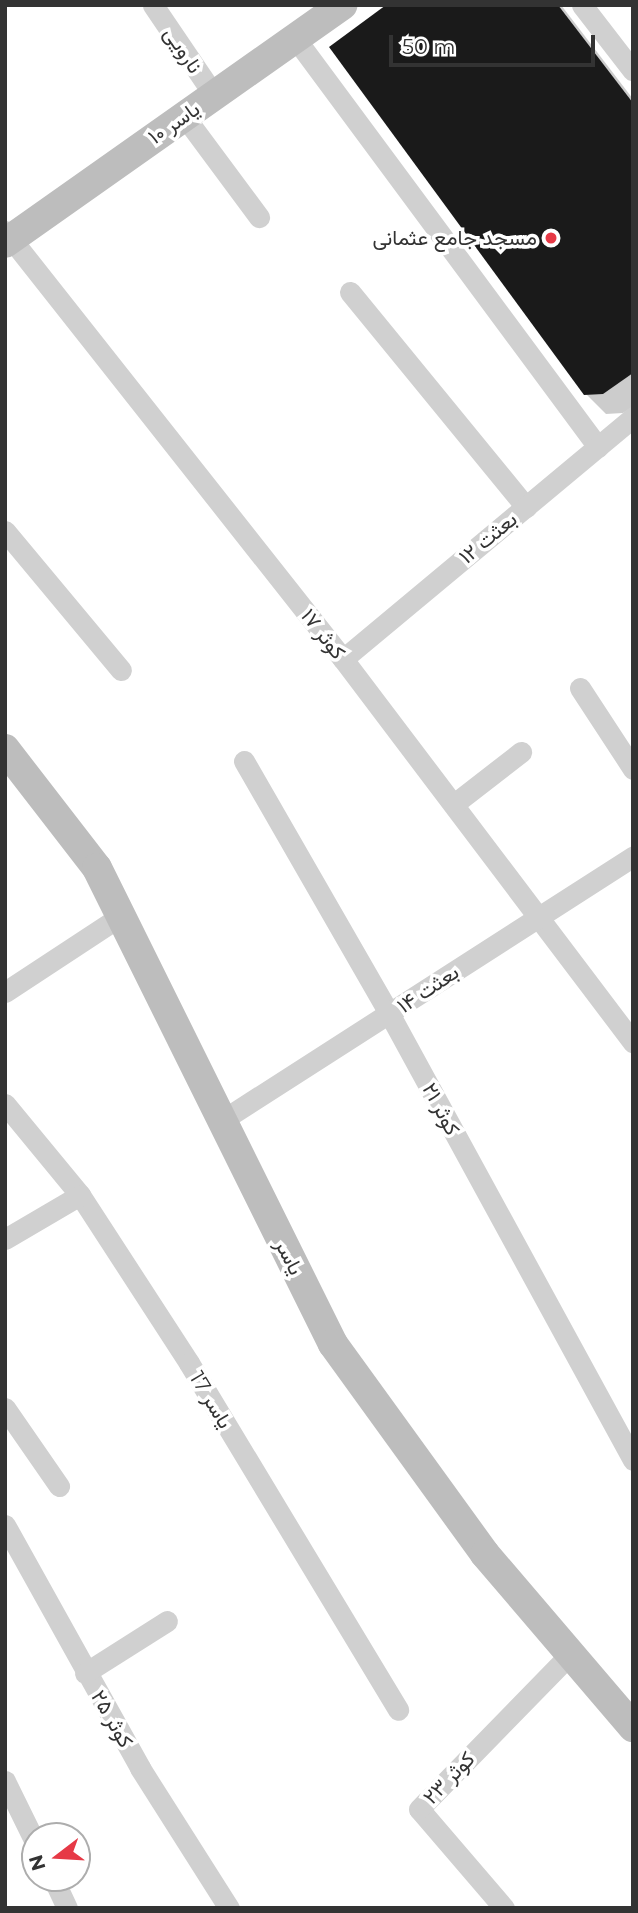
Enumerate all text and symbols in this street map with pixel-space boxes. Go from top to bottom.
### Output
scale bar [393,21,600,65]
street label: نارویی [158,22,208,78]
text: 50 m [402,34,456,59]
street label: یاسر ۱۰ [143,96,205,150]
place label: مسجد جامع عثمانی [373,225,537,251]
marker: مسجد جامع عثمانی [543,230,559,246]
street label: بعثت ۱۲ [454,507,522,569]
street label: کوثر ۱۷ [295,604,351,664]
street label: بعثت ۱۴ [392,959,464,1019]
street label: کوثر ۲۱ [417,1078,465,1140]
street label: یاسر [269,1235,309,1279]
street label: یاسر 17 [184,1367,238,1433]
street label: کوثر ۲۵ [86,1686,138,1752]
street label: کوثر ۲۳ [418,1746,480,1810]
north arrow [21,1822,91,1892]
text: N [24,1852,51,1873]

